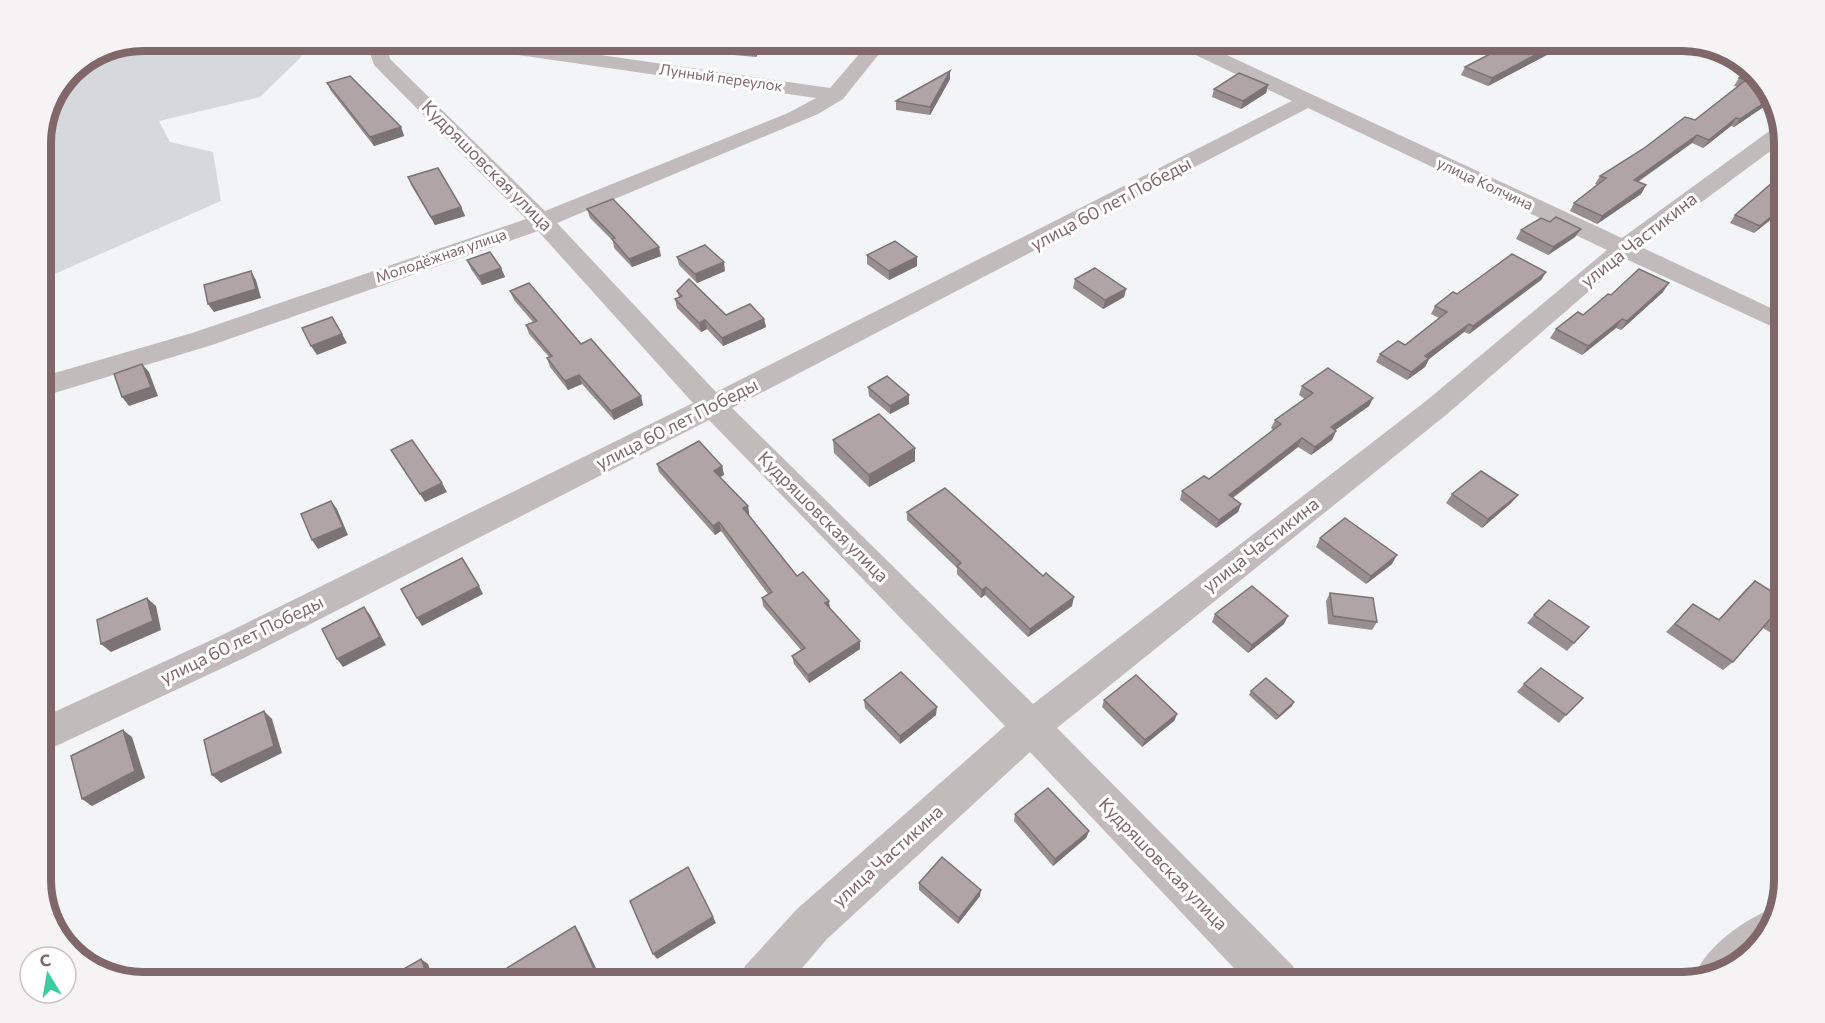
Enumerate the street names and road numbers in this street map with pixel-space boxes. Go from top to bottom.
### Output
street label: Лунный переулок [658,59,784,95]
street label: Кудряшовская улица [418,95,558,235]
street label: улица 60 лет Победы [1026,151,1195,255]
street label: улица Колчина [1435,153,1536,213]
street label: улица Частикина [1576,187,1701,291]
street label: Молодёжная улица [373,224,509,286]
street label: улица 60 лет Победы [592,373,761,473]
street label: Кудряшовская улица [754,446,894,586]
street label: улица Частикина [1198,492,1323,596]
street label: улица 60 лет Победы [156,590,327,688]
street label: Кудряшовская улица [1095,792,1233,934]
street label: улица Частикина [827,800,947,911]

